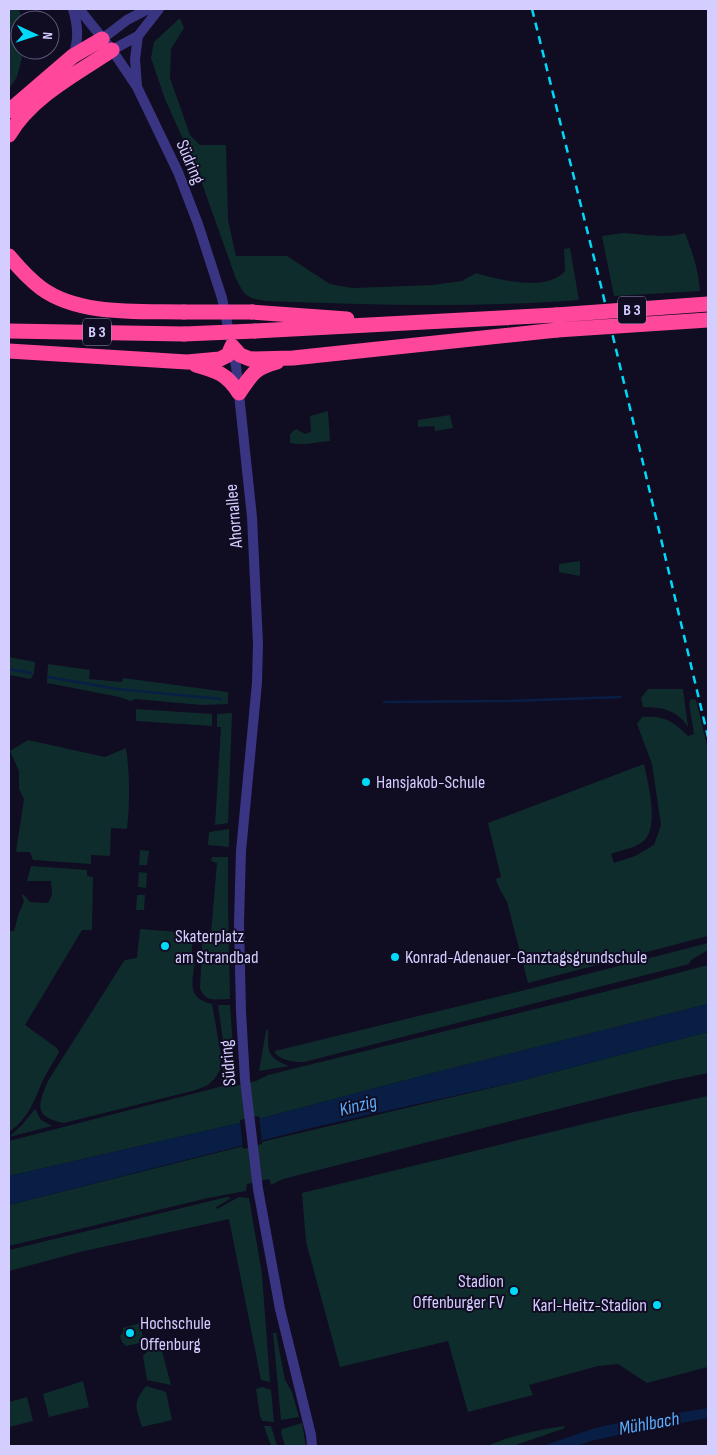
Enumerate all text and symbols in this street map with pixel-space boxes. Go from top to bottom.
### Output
north arrow [10,10,60,60]
text: N [39,32,56,40]
street label: Südring [171,137,209,187]
road number: B 3 [618,296,646,324]
road number: B 3 [83,318,111,346]
street label: Ahornallee [221,483,247,550]
place label: Hansjakob-Schule [376,772,485,793]
marker: Hansjakob-Schule [360,776,372,788]
place label: Skaterplatz am Strandbad [175,926,258,968]
marker: Skaterplatz am Strandbad [159,940,171,952]
place label: Konrad-Adenauer-Ganztagsgrundschule [405,947,647,968]
marker: Konrad-Adenauer-Ganztagsgrundschule [389,951,401,963]
street label: Südring [216,1039,240,1087]
water label: Kinzig [337,1090,379,1122]
place label: Stadion Offenburger FV [413,1271,504,1313]
marker: Stadion Offenburger FV [508,1285,520,1297]
place label: Karl-Heitz-Stadion [533,1295,647,1316]
marker: Karl-Heitz-Stadion [651,1299,663,1311]
place label: Hochschule Offenburg [140,1313,211,1355]
marker: Hochschule Offenburg [124,1327,136,1339]
water label: Mühlbach [617,1407,681,1441]

